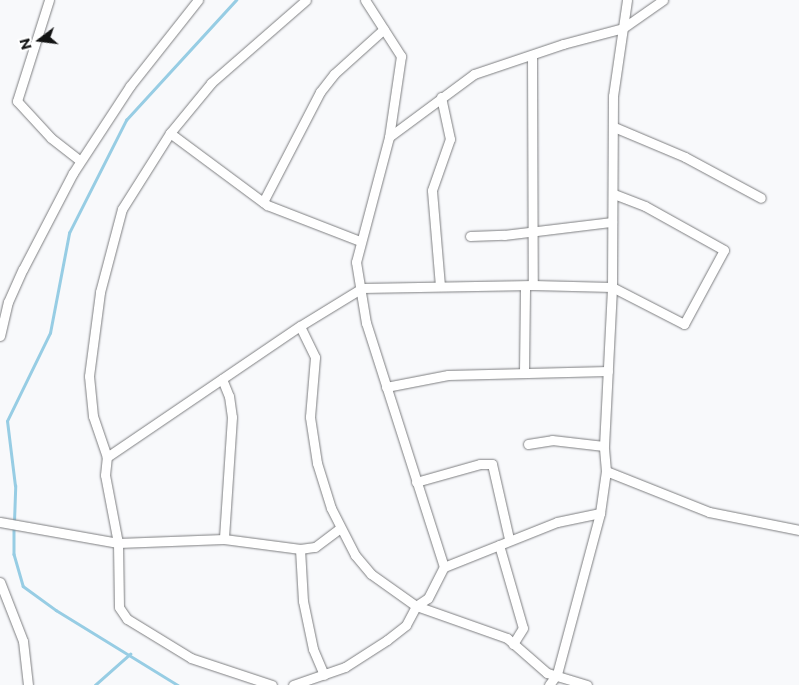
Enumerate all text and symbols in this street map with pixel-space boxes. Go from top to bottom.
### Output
north arrow [15,15,65,65]
text: N [15,36,36,52]

